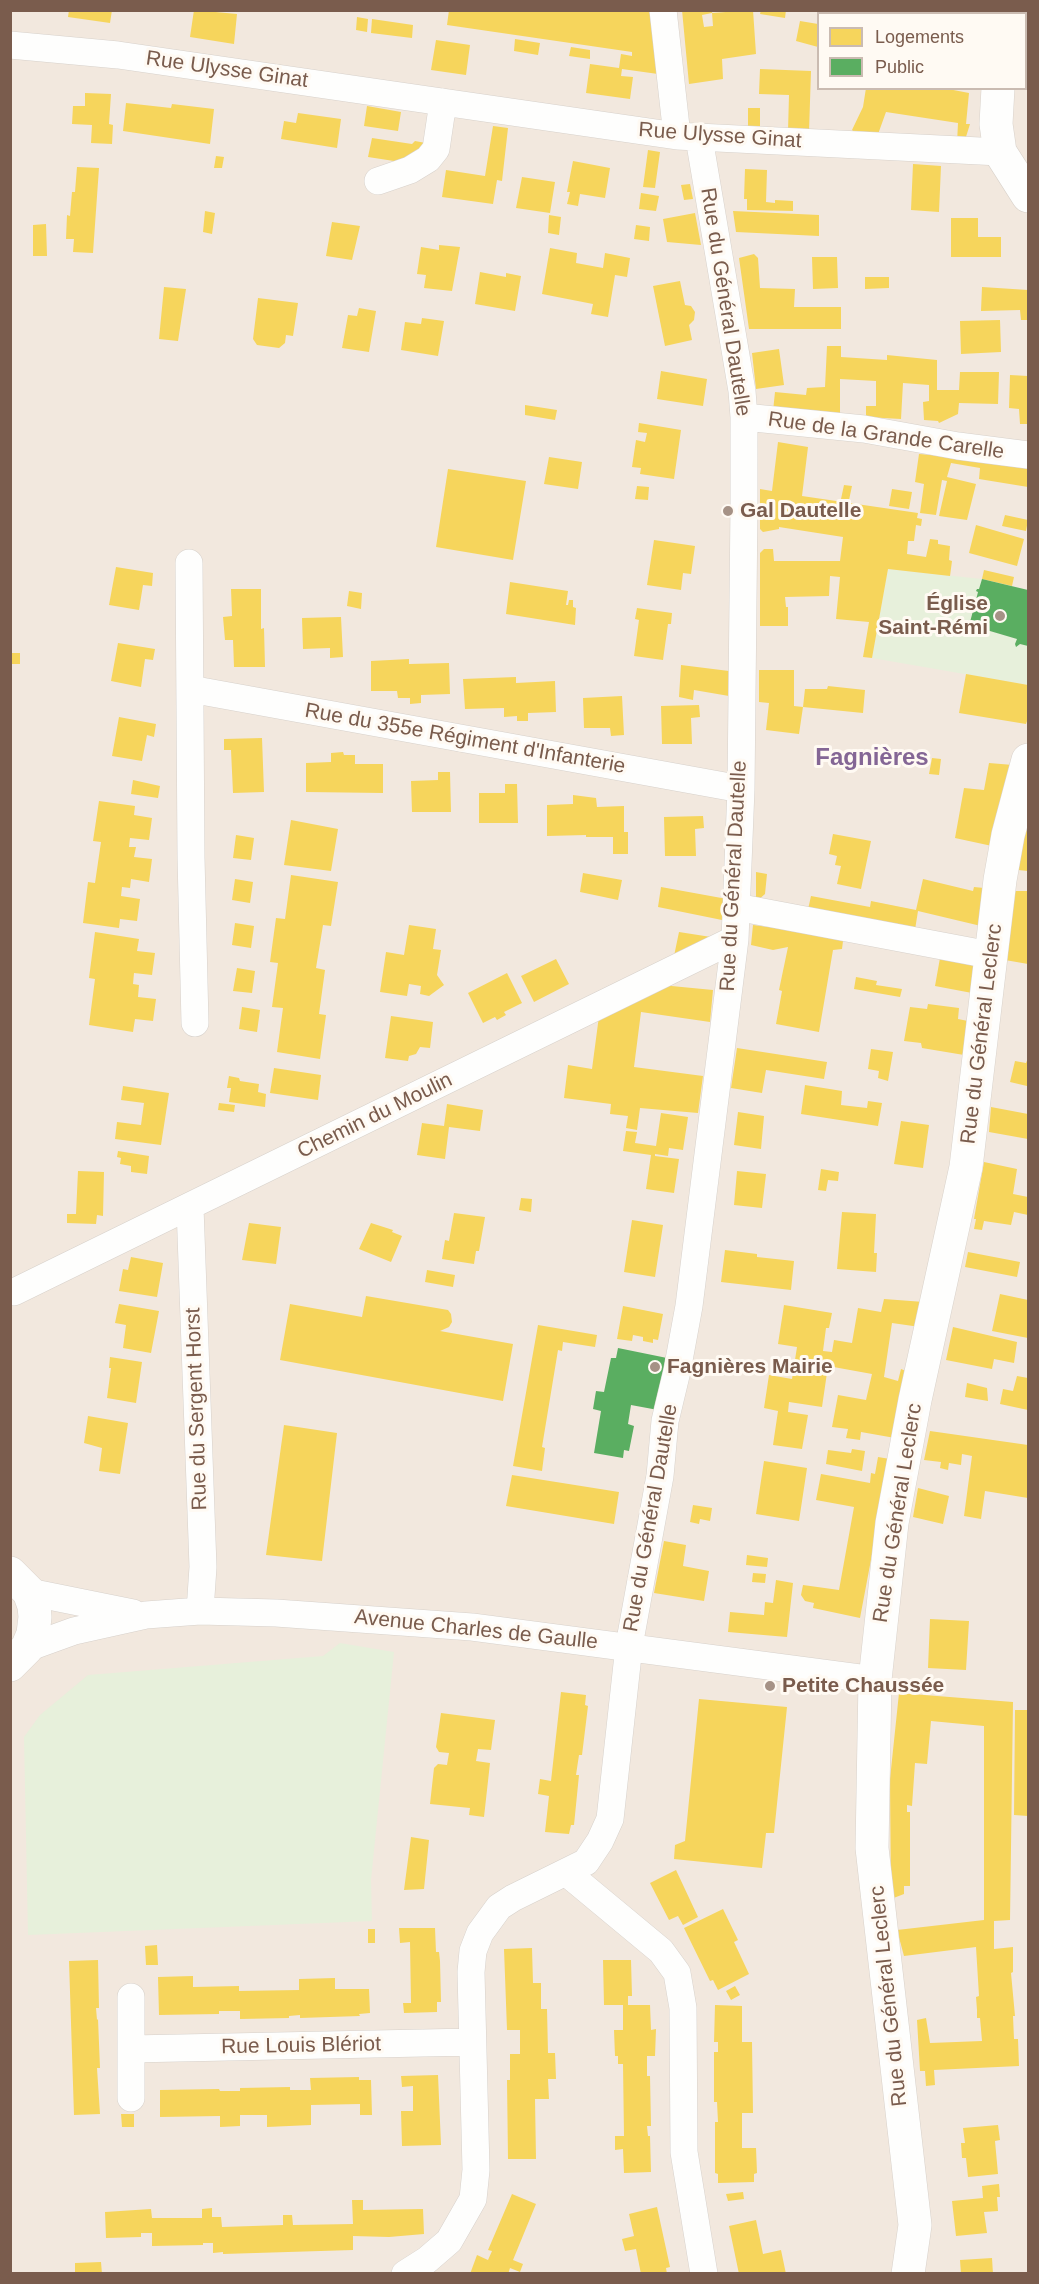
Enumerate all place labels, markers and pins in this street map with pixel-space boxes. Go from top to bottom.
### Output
place label: Gal Dautelle [740,498,861,524]
marker: Gal Dautelle [721,504,735,518]
place label: Église Saint-Rémi [878,591,988,641]
marker: Église Saint-Rémi [993,609,1007,623]
place label: Fagnières Mairie [667,1354,833,1380]
marker: Fagnières Mairie [648,1360,662,1374]
place label: Petite Chaussée [782,1673,944,1699]
marker: Petite Chaussée [763,1679,777,1693]

